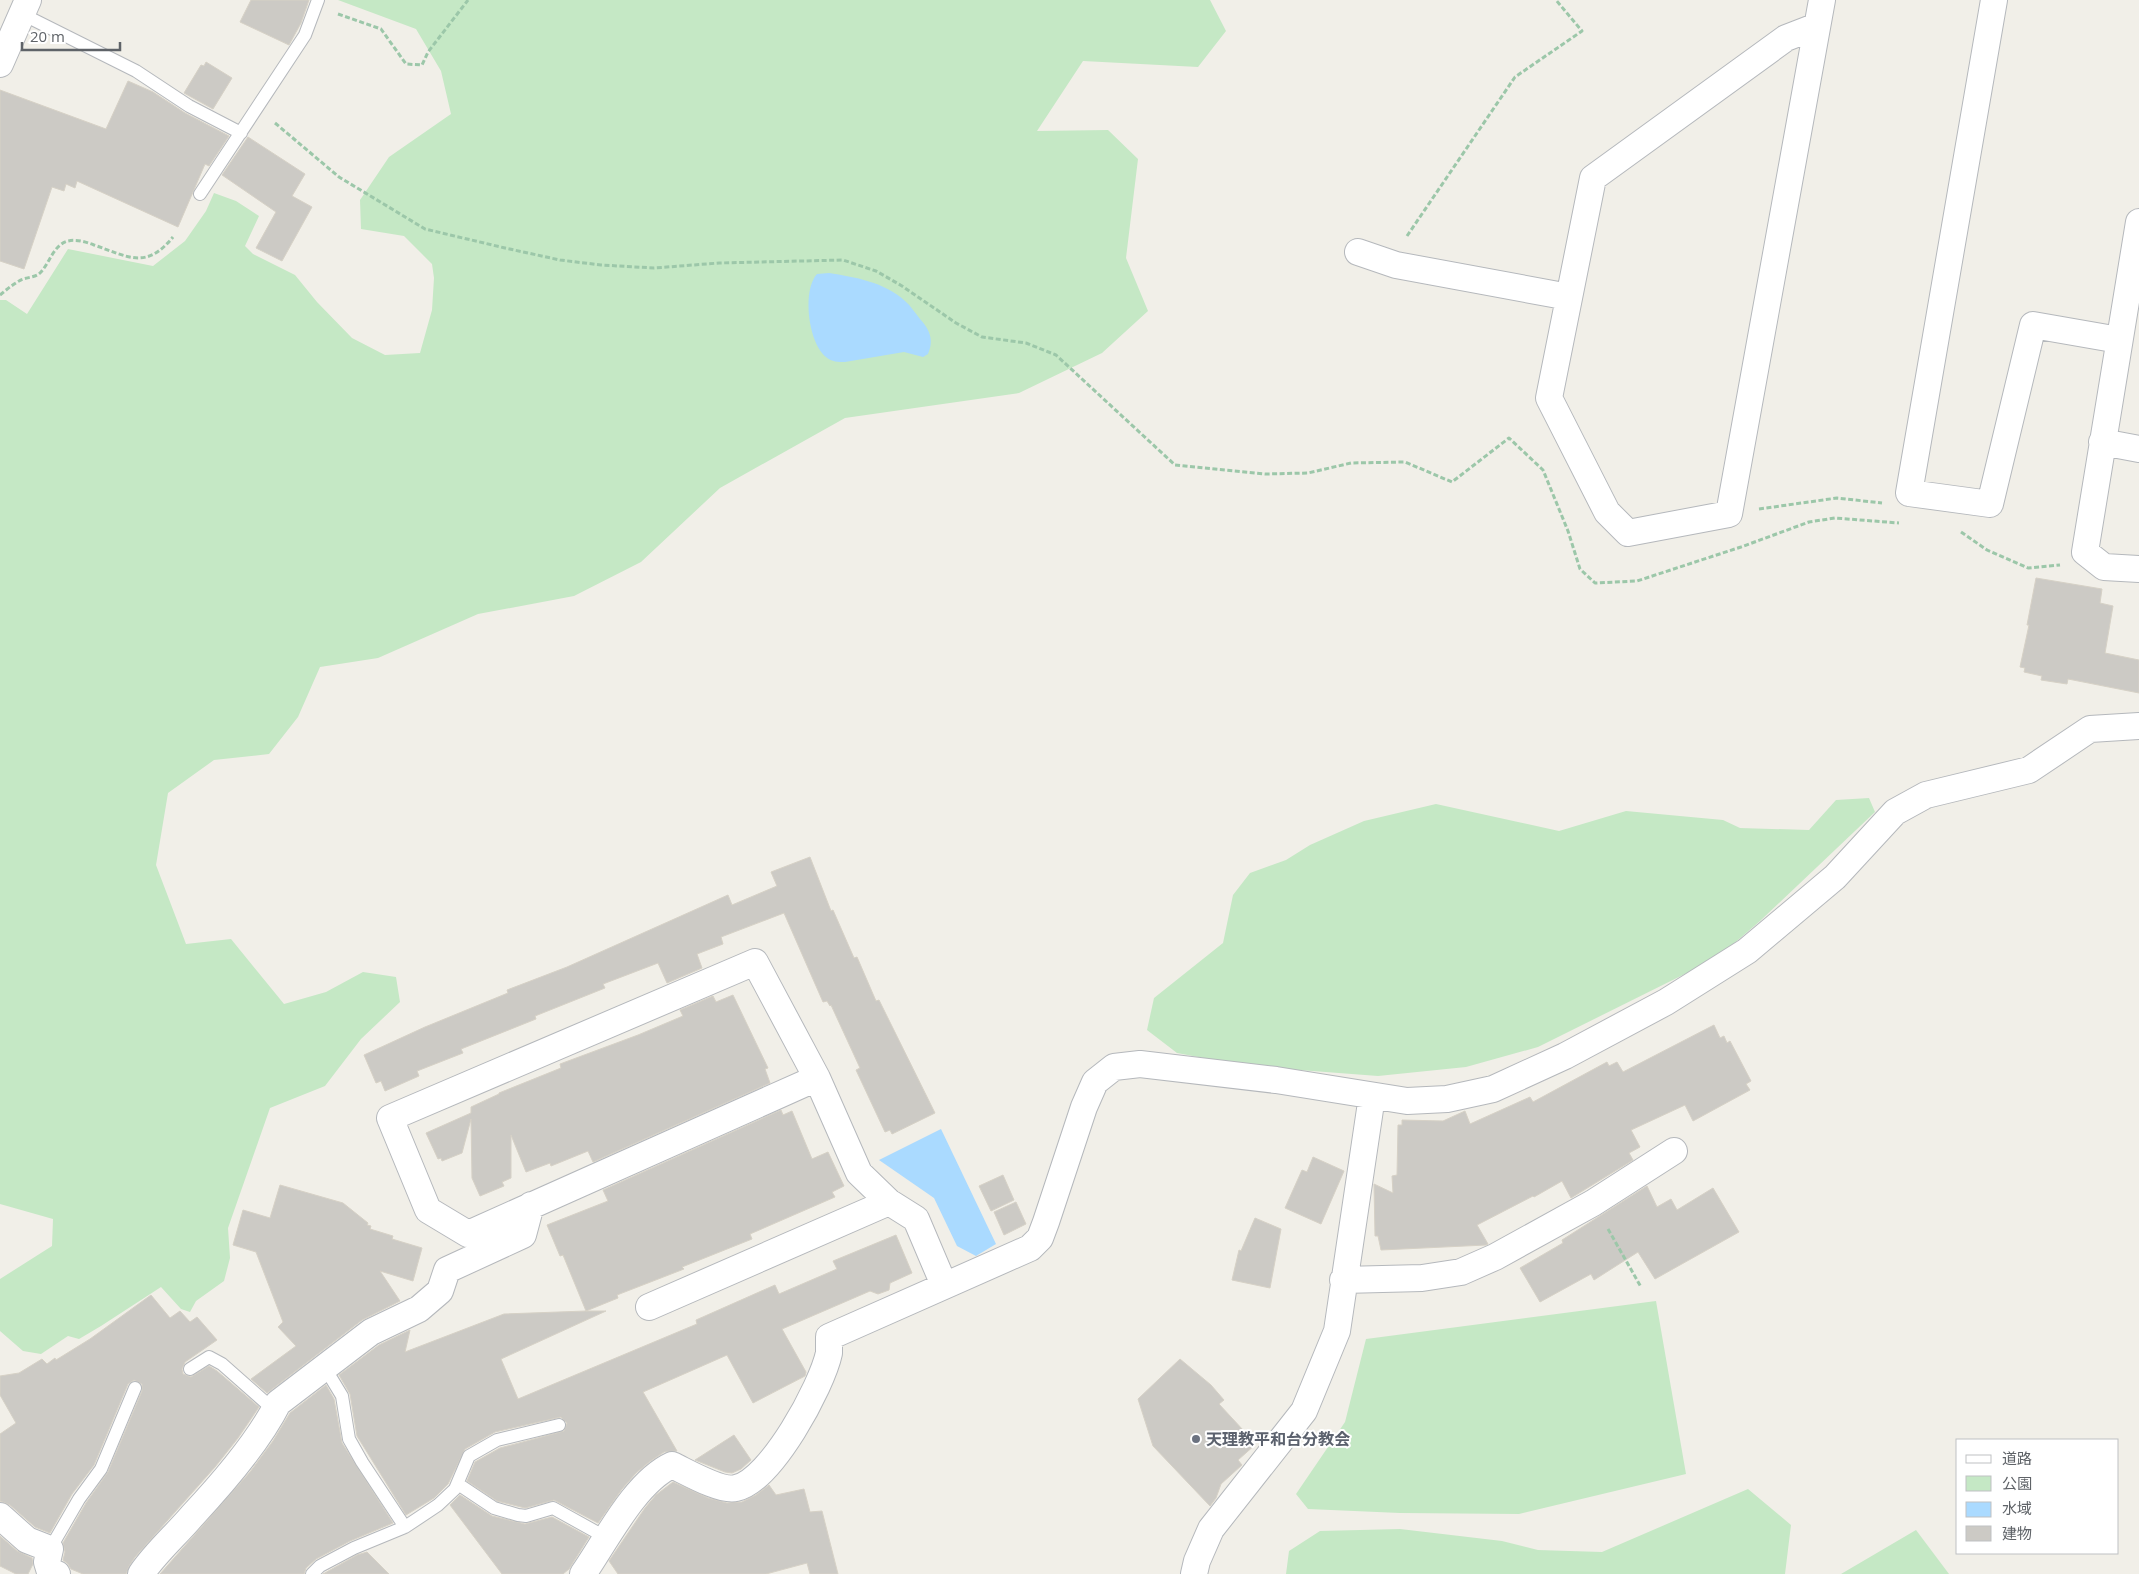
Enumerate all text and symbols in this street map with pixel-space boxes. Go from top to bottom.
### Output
scale bar [22,20,120,52]
text: 20 m [30,26,65,46]
place label: 天理教平和台分教会 [1206,1428,1350,1450]
marker: 天理教平和台分教会 [1190,1433,1202,1445]
legend [1956,1439,2119,1554]
text: 道路 [2002,1448,2032,1468]
text: 公園 [2002,1473,2032,1493]
text: 水域 [2002,1498,2032,1518]
text: 建物 [2002,1523,2032,1543]

